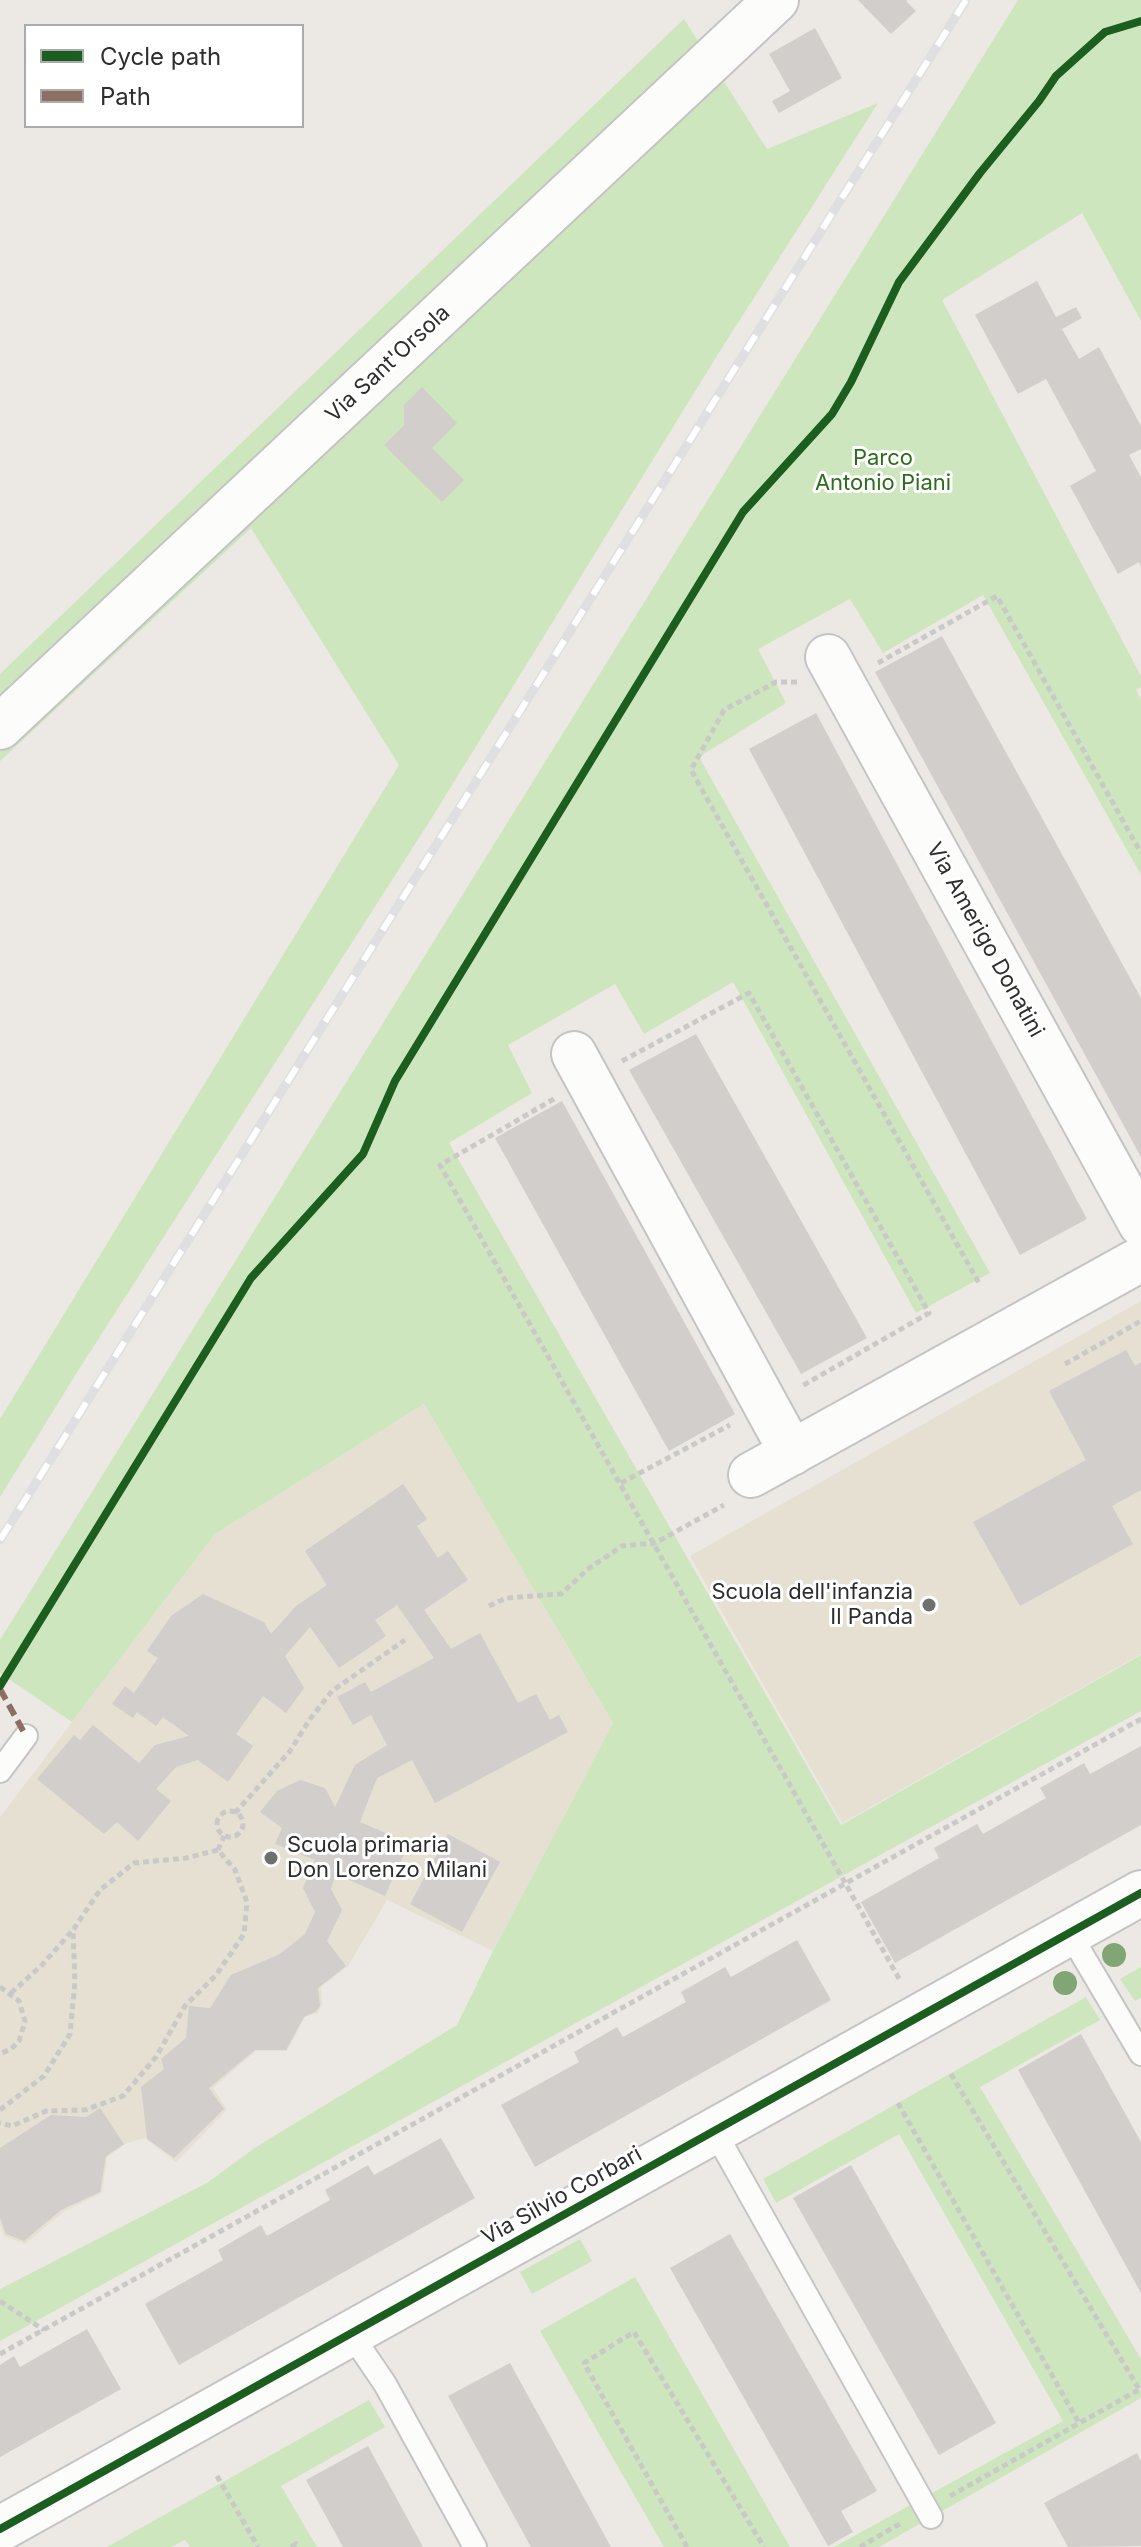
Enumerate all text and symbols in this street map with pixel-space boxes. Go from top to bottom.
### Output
legend [24,24,304,128]
text: Cycle path [100,42,221,71]
text: Path [100,82,151,111]
street label: Via Sant'Orsola [321,300,455,428]
park label: Parco Antonio Piani [815,445,951,496]
street label: Via Amerigo Donatini [921,838,1049,1042]
place label: Scuola dell'infanzia Il Panda [711,1579,913,1630]
marker: Scuola dell'infanzia Il Panda [920,1596,938,1614]
place label: Scuola primaria Don Lorenzo Milani [287,1832,487,1884]
marker: Scuola primaria Don Lorenzo Milani [262,1849,280,1867]
street label: Via Silvio Corbari [477,2141,647,2251]

